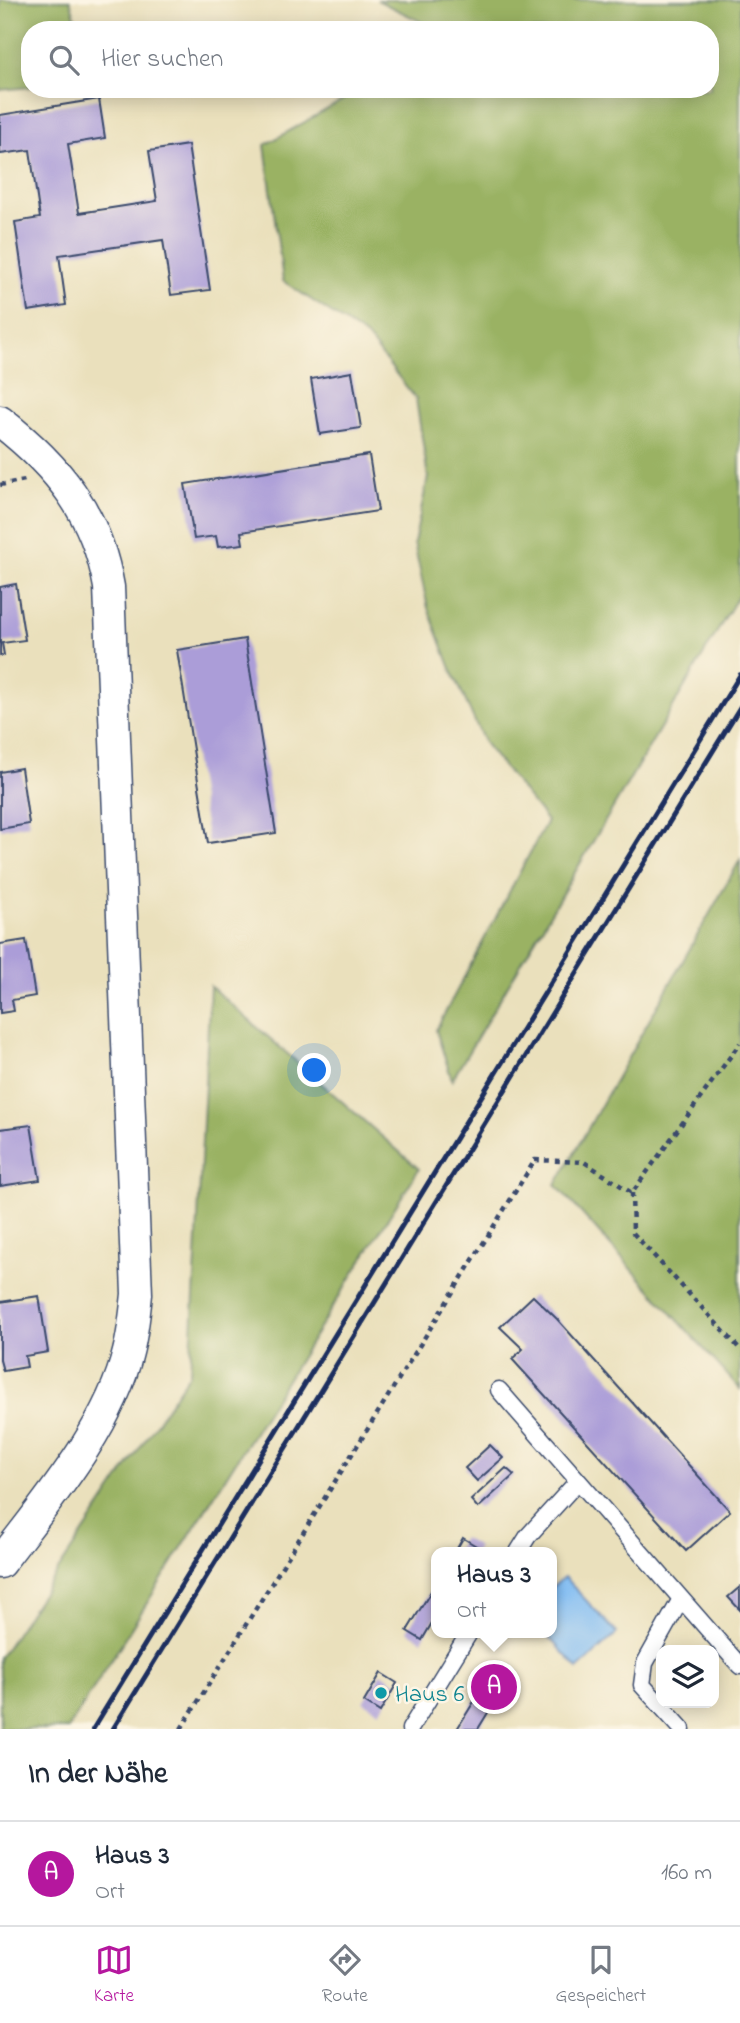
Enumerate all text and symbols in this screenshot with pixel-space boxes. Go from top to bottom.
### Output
search box [21,21,719,98]
icon: search [45,41,83,79]
text: Hier suchen [101,41,223,79]
your location [297,1053,331,1087]
popup [431,1547,557,1638]
text: Haus 3 [457,1557,531,1595]
text: Ort [457,1595,487,1628]
map controls [656,1645,719,1708]
button: layers [656,1645,719,1708]
pin: A [471,1661,517,1713]
place label: Haus 6 [395,1678,465,1713]
marker: Haus 6 [373,1685,389,1701]
text: In der Nähe [28,1753,168,1797]
text: Haus 3 [95,1838,169,1876]
text: A [44,1857,58,1890]
text: 160 m [661,1857,712,1890]
text: Ort [95,1876,125,1909]
tab: Karte [94,1941,134,2010]
tab: Route [322,1941,368,2010]
tab: Gespeichert [556,1941,646,2010]

